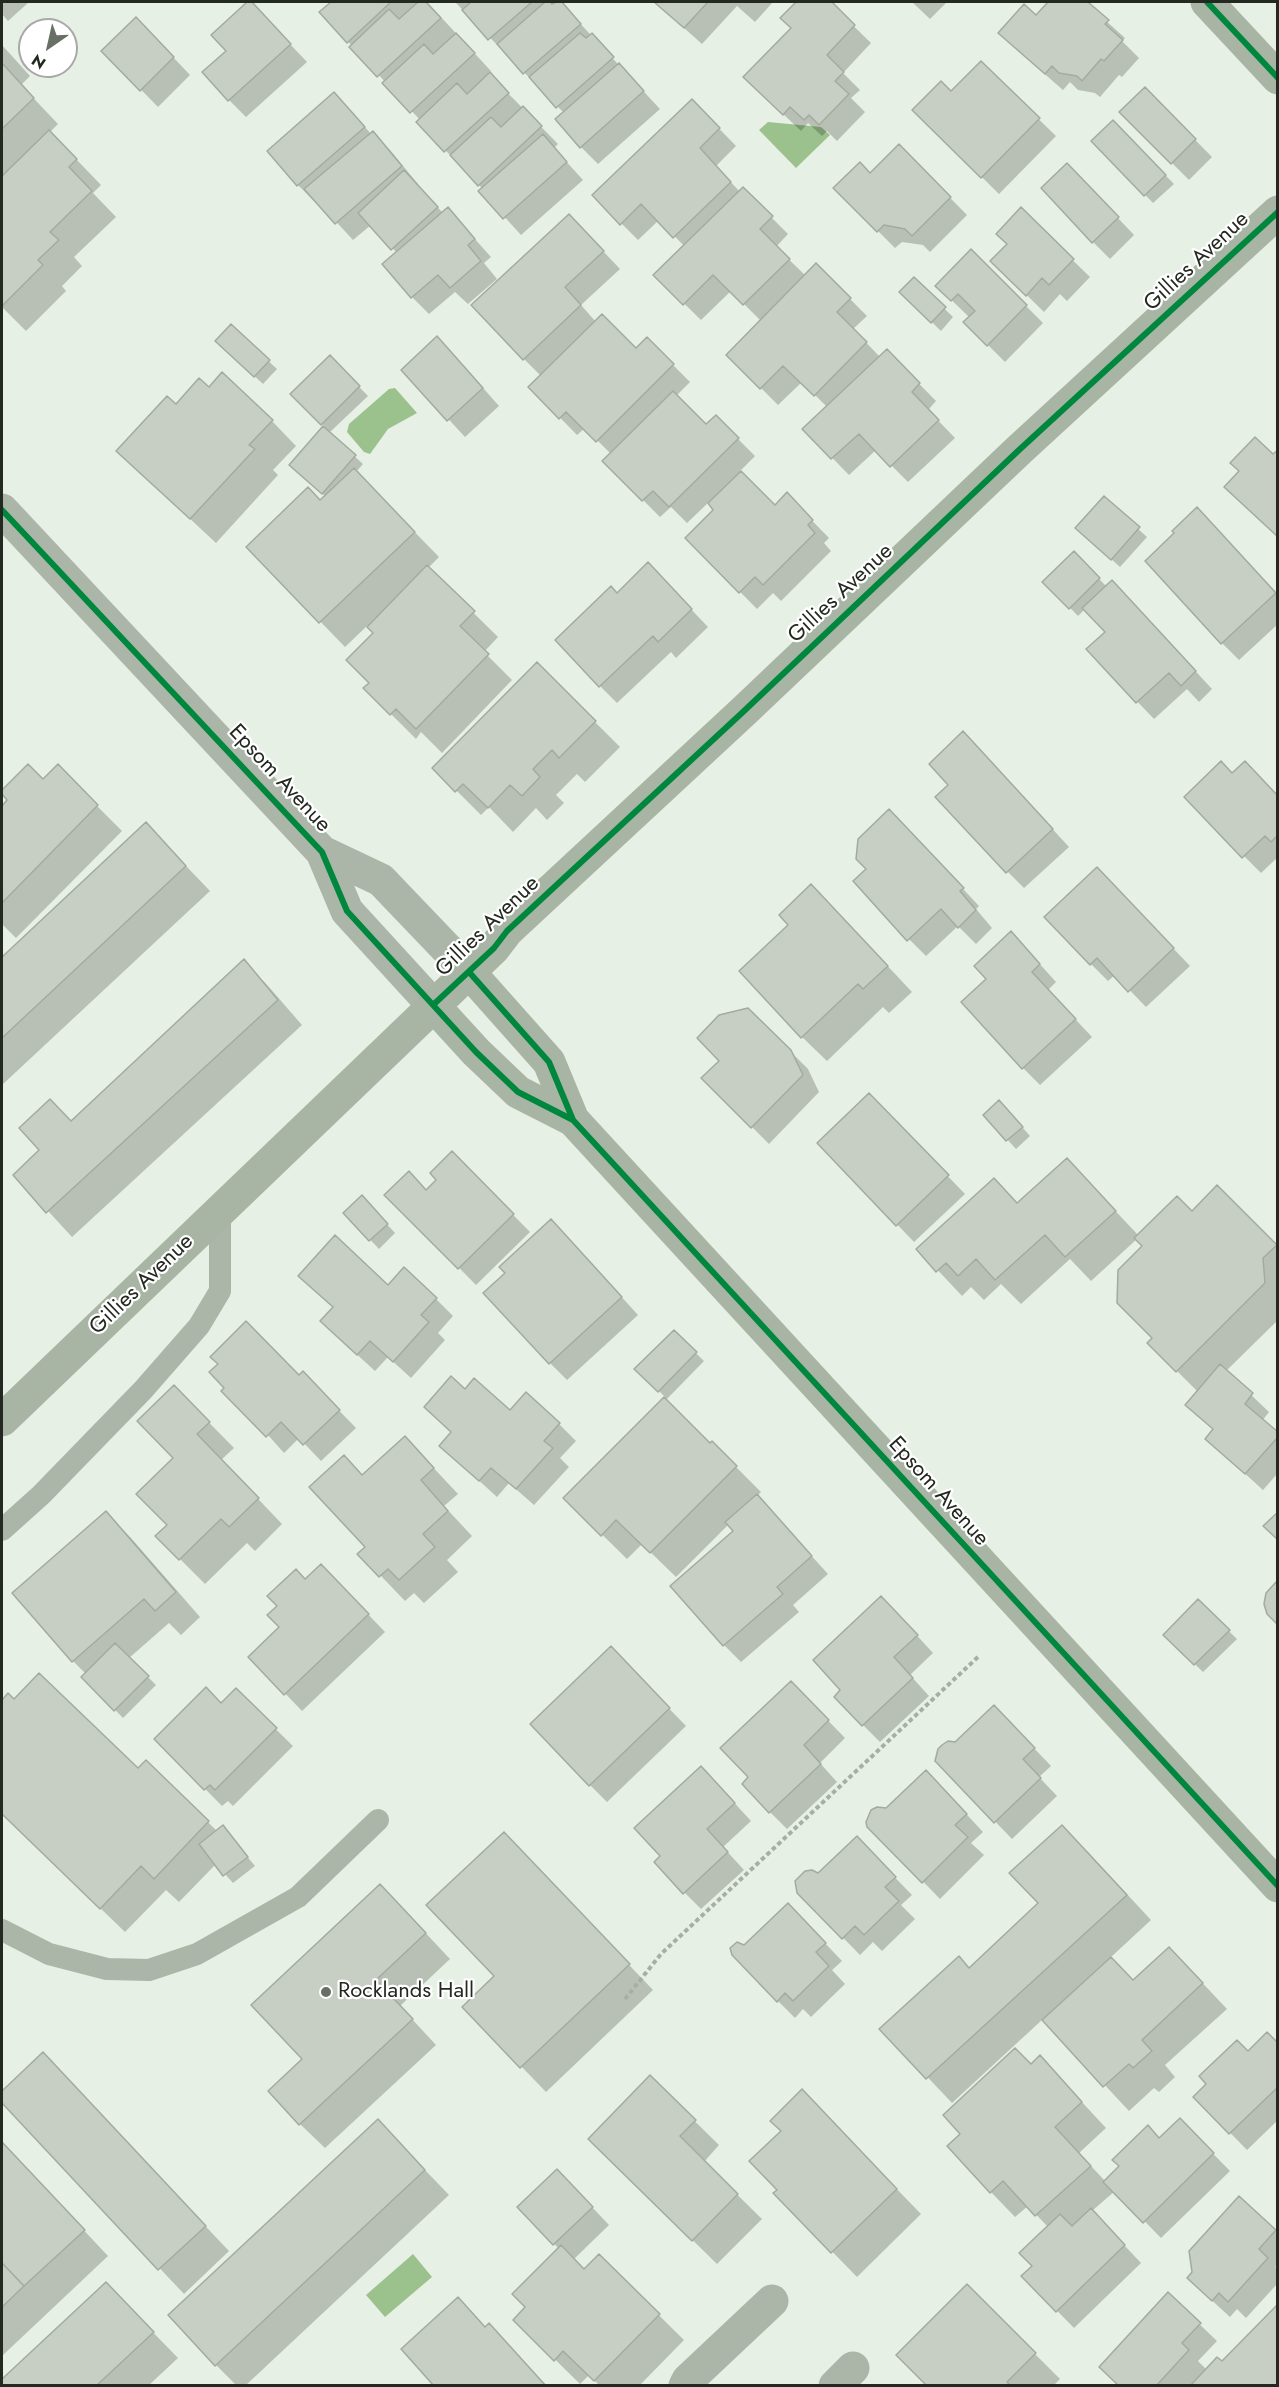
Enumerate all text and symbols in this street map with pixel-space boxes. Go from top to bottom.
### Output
north arrow [18,18,78,78]
text: N [27,49,50,75]
street label: Gillies Avenue [1139,207,1255,317]
street label: Gillies Avenue [783,539,899,649]
street label: Epsom Avenue [222,720,336,838]
street label: Gillies Avenue [431,871,545,983]
street label: Gillies Avenue [85,1229,199,1341]
street label: Epsom Avenue [882,1432,994,1552]
place label: Rocklands Hall [338,1979,474,2005]
marker: Rocklands Hall [319,1985,333,1999]

